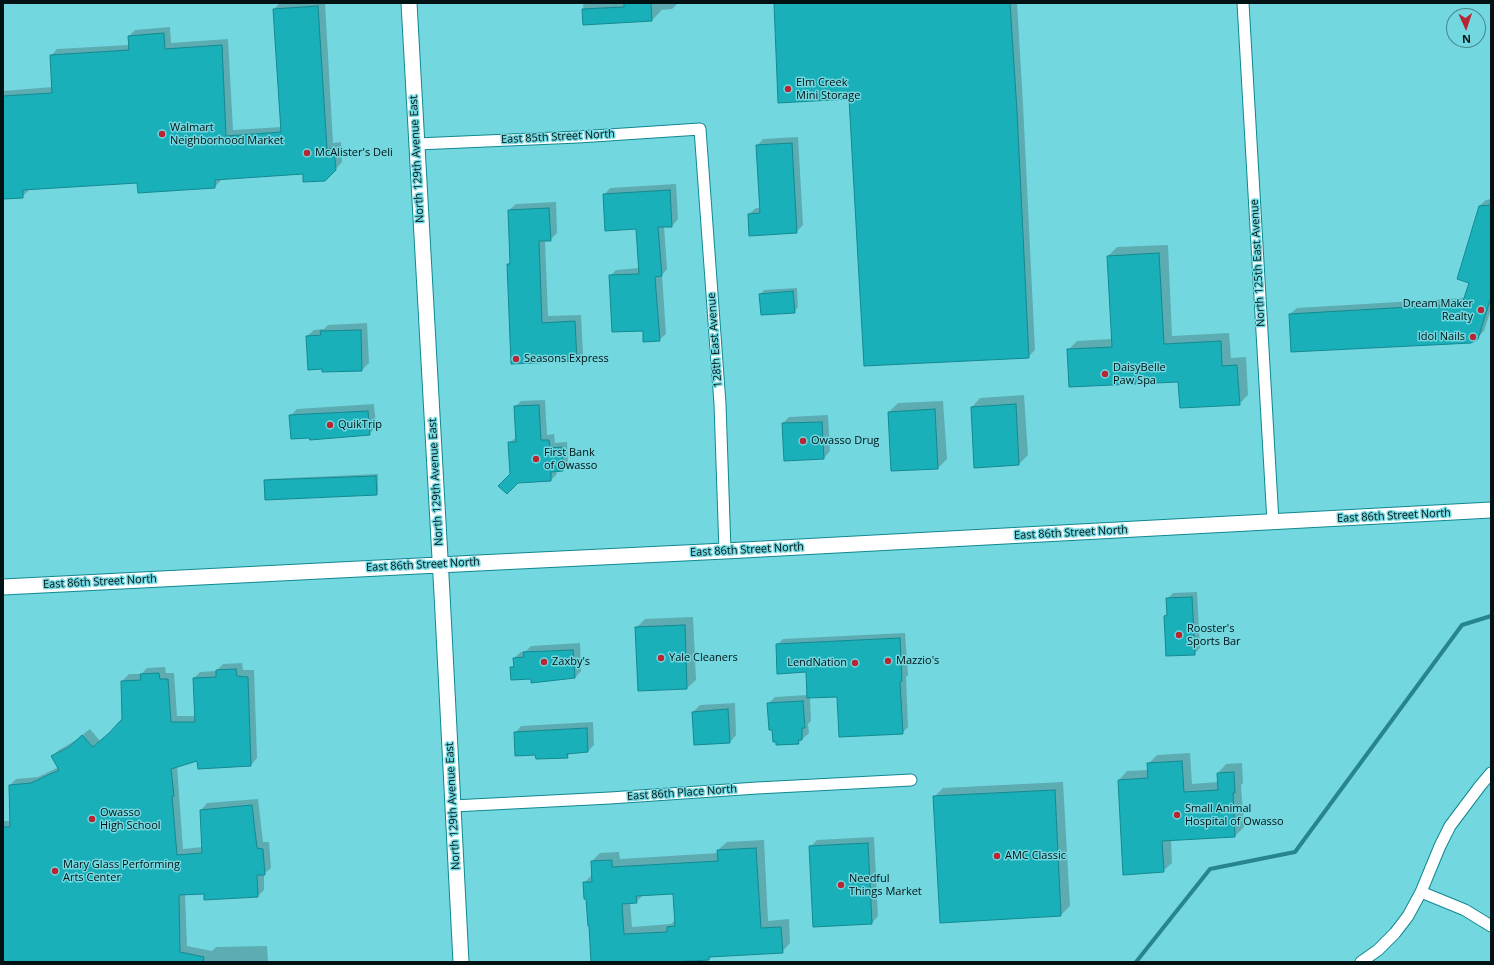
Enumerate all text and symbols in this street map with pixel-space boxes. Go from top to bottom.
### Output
north arrow [1446,8,1486,48]
text: N [1462,32,1471,47]
place label: Elm Creek Mini Storage [796,76,860,102]
marker: Elm Creek Mini Storage [783,84,793,94]
street label: North 129th Avenue East [407,95,427,223]
place label: Walmart Neighborhood Market [170,121,284,147]
street label: East 85th Street North [501,127,615,147]
marker: Walmart Neighborhood Market [157,129,167,139]
place label: McAlister's Deli [315,146,393,160]
marker: McAlister's Deli [302,148,312,158]
street label: North 125th East Avenue [1248,199,1268,327]
street label: 128th East Avenue [705,292,725,388]
place label: Dream Maker Realty [1403,297,1473,323]
marker: Dream Maker Realty [1476,305,1486,315]
place label: Idol Nails [1418,330,1465,344]
marker: Idol Nails [1468,332,1478,342]
place label: Seasons Express [524,352,609,366]
marker: Seasons Express [511,354,521,364]
place label: DaisyBelle Paw Spa [1113,361,1166,387]
marker: DaisyBelle Paw Spa [1100,369,1110,379]
place label: QuikTrip [338,418,382,432]
street label: North 129th Avenue East [426,418,446,546]
marker: QuikTrip [325,420,335,430]
place label: Owasso Drug [811,434,879,448]
marker: Owasso Drug [798,436,808,446]
place label: First Bank of Owasso [544,446,597,472]
marker: First Bank of Owasso [531,454,541,464]
street label: East 86th Street North [1337,506,1451,526]
street label: East 86th Street North [1014,523,1128,543]
street label: East 86th Street North [690,540,804,560]
street label: East 86th Street North [366,555,480,575]
street label: East 86th Street North [43,572,157,592]
place label: Rooster's Sports Bar [1187,622,1241,648]
marker: Rooster's Sports Bar [1174,630,1184,640]
place label: Yale Cleaners [669,651,738,665]
marker: Yale Cleaners [656,653,666,663]
place label: Mazzio's [896,654,939,668]
place label: Zaxby's [552,655,590,669]
place label: LendNation [787,656,847,670]
marker: Mazzio's [883,656,893,666]
marker: Zaxby's [539,657,549,667]
marker: LendNation [850,658,860,668]
street label: North 129th Avenue East [443,742,463,870]
street label: East 86th Place North [627,783,737,803]
place label: Small Animal Hospital of Owasso [1185,802,1284,828]
place label: Owasso High School [100,806,161,832]
marker: Small Animal Hospital of Owasso [1172,810,1182,820]
marker: Owasso High School [87,814,97,824]
place label: AMC Classic [1005,849,1066,863]
marker: AMC Classic [992,851,1002,861]
place label: Mary Glass Performing Arts Center [63,858,180,884]
marker: Mary Glass Performing Arts Center [50,866,60,876]
place label: Needful Things Market [849,872,922,898]
marker: Needful Things Market [836,880,846,890]

